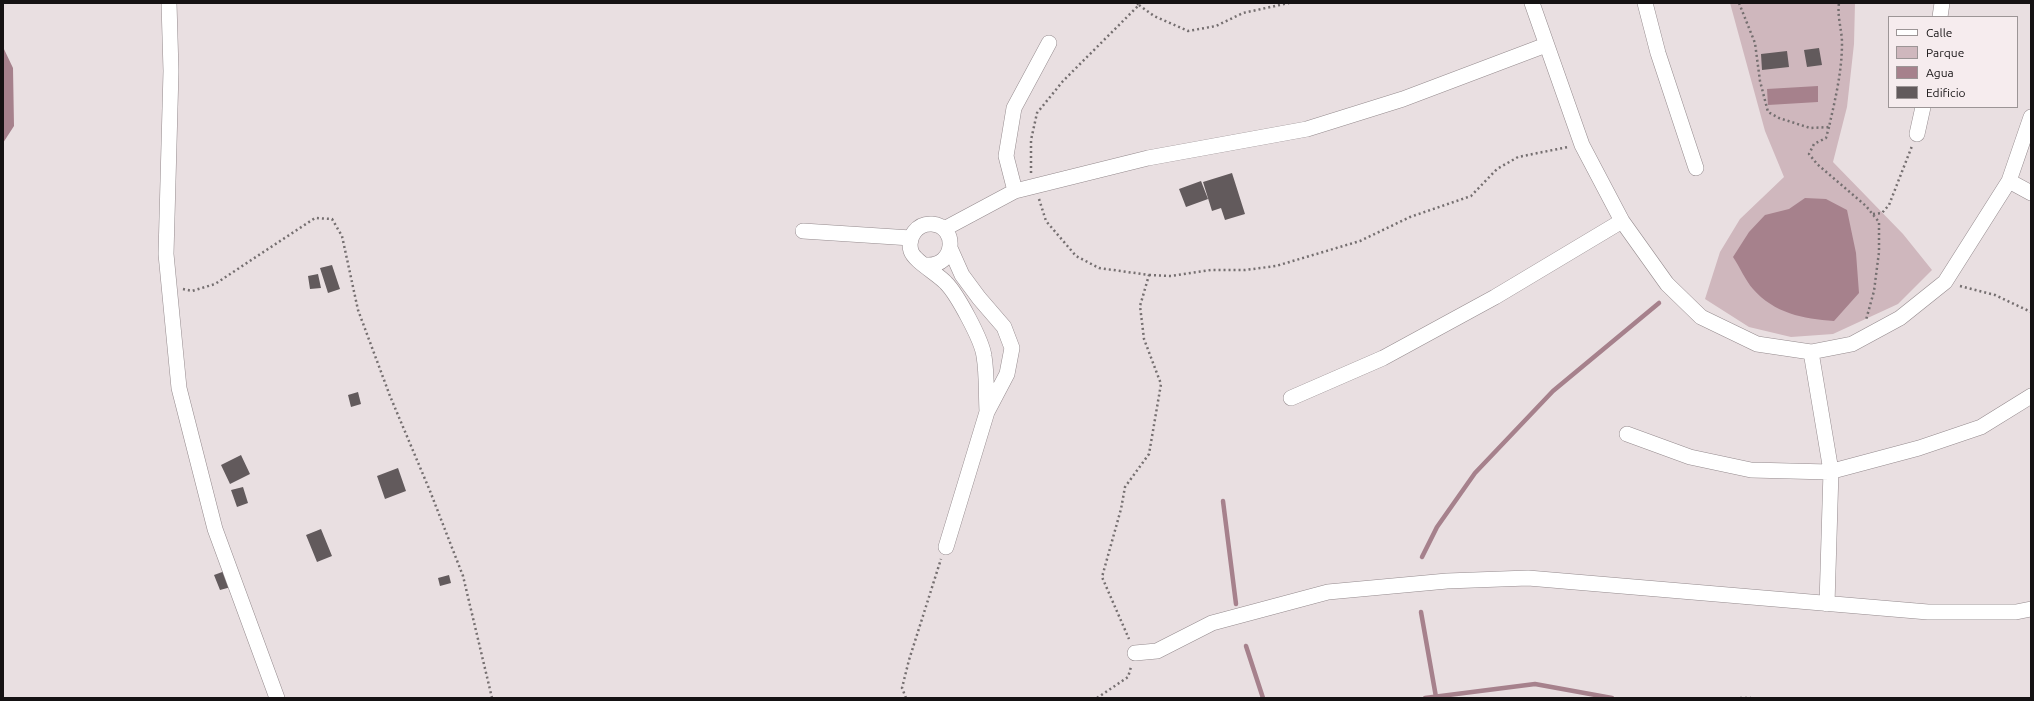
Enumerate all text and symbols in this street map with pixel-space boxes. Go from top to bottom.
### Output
legend [1888,16,2018,108]
text: Calle [1926,26,1952,39]
text: Parque [1926,46,1964,59]
text: Agua [1926,66,1954,79]
text: Edificio [1926,86,1966,99]

